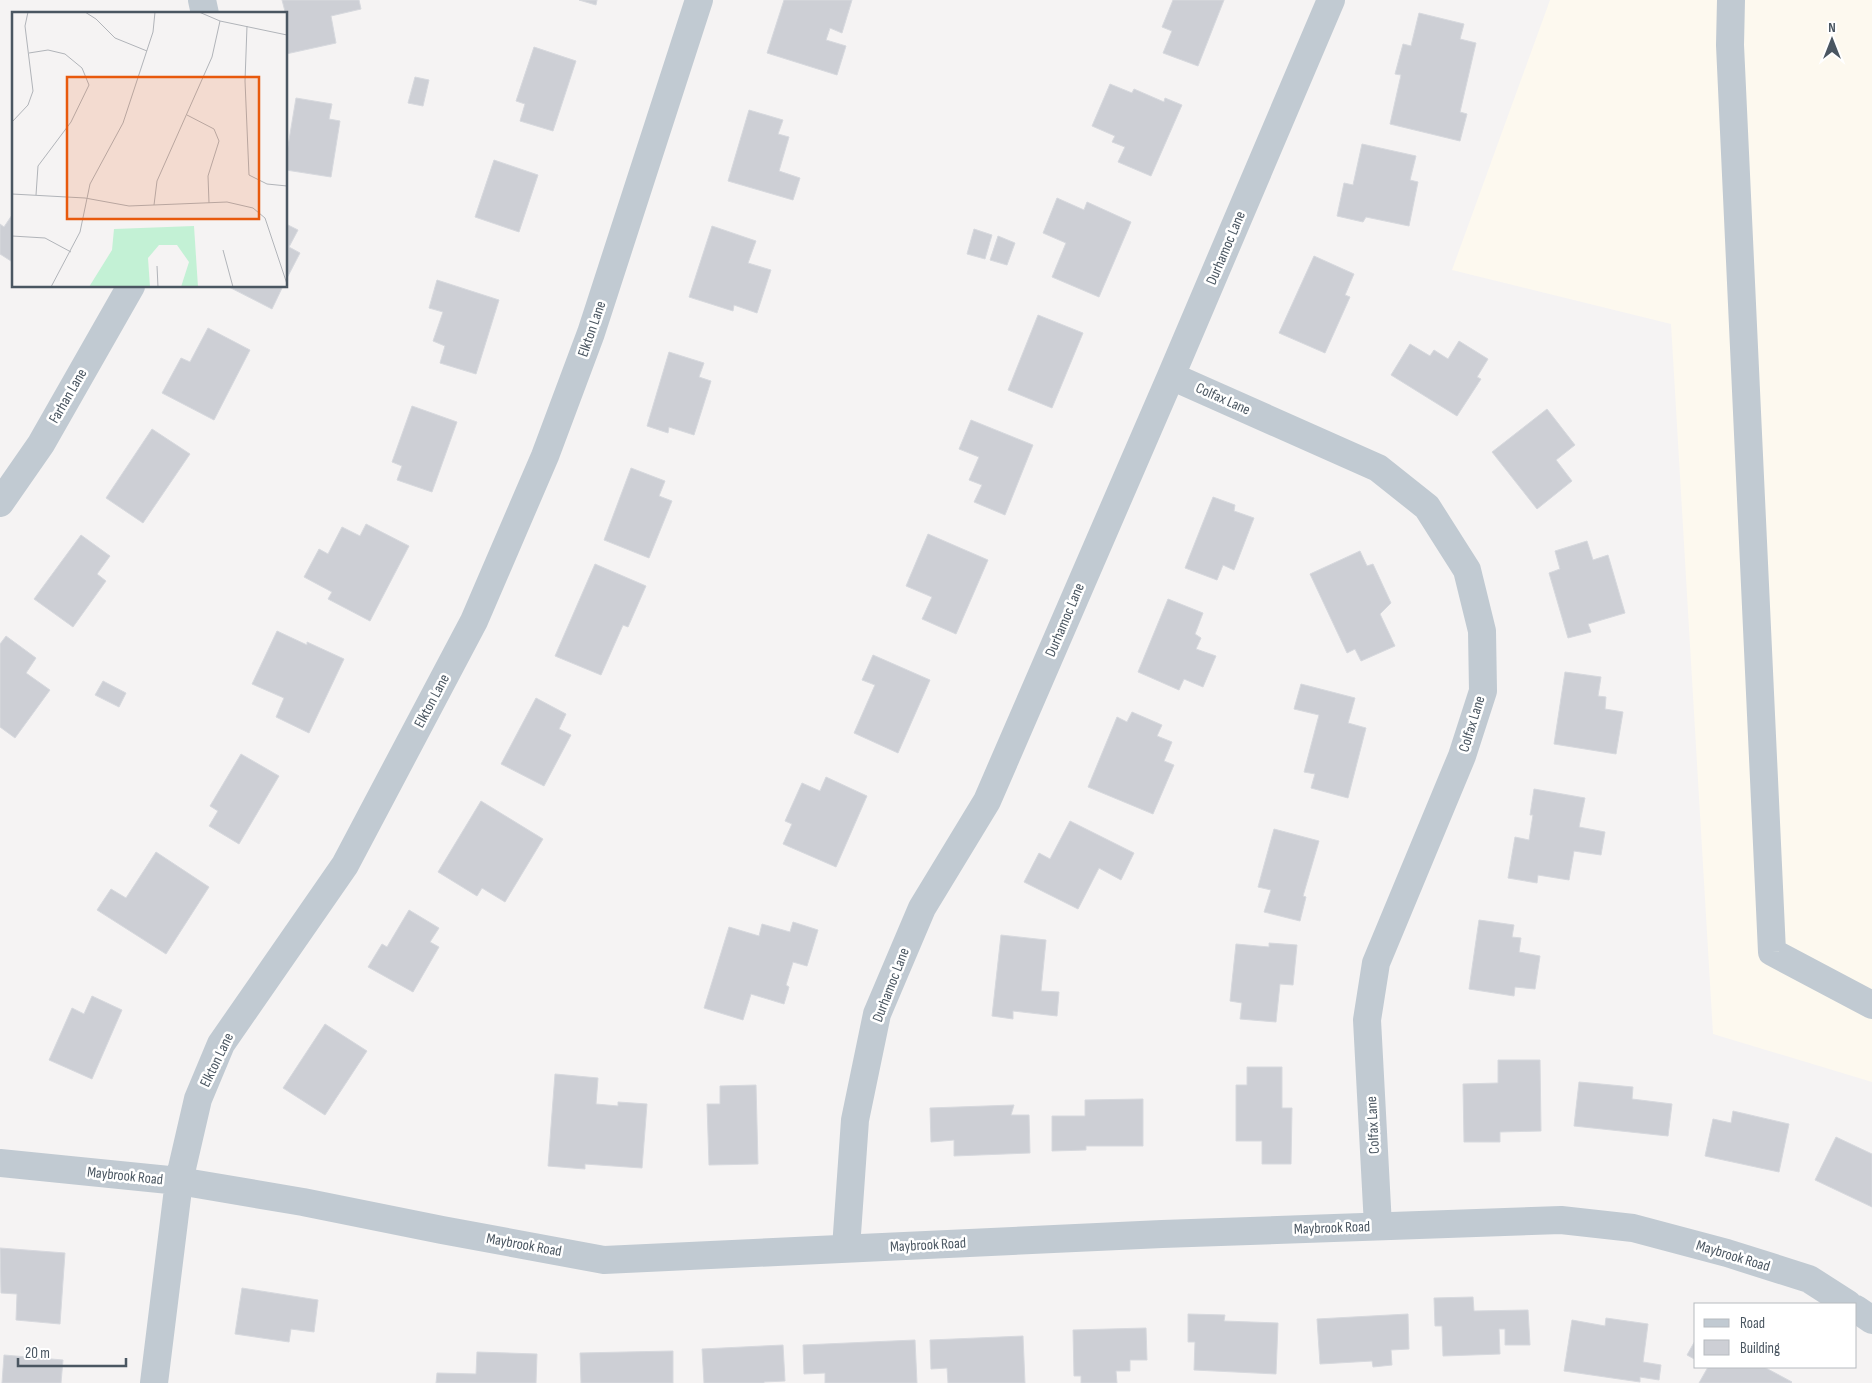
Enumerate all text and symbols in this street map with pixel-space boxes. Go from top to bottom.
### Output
inset map [12,12,288,288]
north arrow [1807,15,1857,65]
text: N [1828,19,1836,36]
street label: Durhamoc Lane [1202,208,1250,288]
street label: Elkton Lane [574,298,610,360]
street label: Farhan Lane [45,365,91,427]
street label: Colfax Lane [1193,379,1253,419]
street label: Durhamoc Lane [1041,580,1089,660]
street label: Elkton Lane [410,671,454,731]
street label: Colfax Lane [1454,694,1490,754]
street label: Durhamoc Lane [868,945,914,1025]
street label: Elkton Lane [196,1030,238,1090]
street label: Colfax Lane [1362,1096,1384,1154]
street label: Maybrook Road [86,1163,164,1189]
street label: Maybrook Road [1294,1217,1370,1239]
street label: Maybrook Road [485,1229,563,1261]
street label: Maybrook Road [889,1234,967,1256]
street label: Maybrook Road [1694,1236,1772,1276]
legend [1694,1303,1857,1368]
text: Road [1740,1314,1765,1333]
scale bar [18,1336,125,1368]
text: Building [1740,1339,1780,1358]
text: 20 m [25,1344,50,1363]

